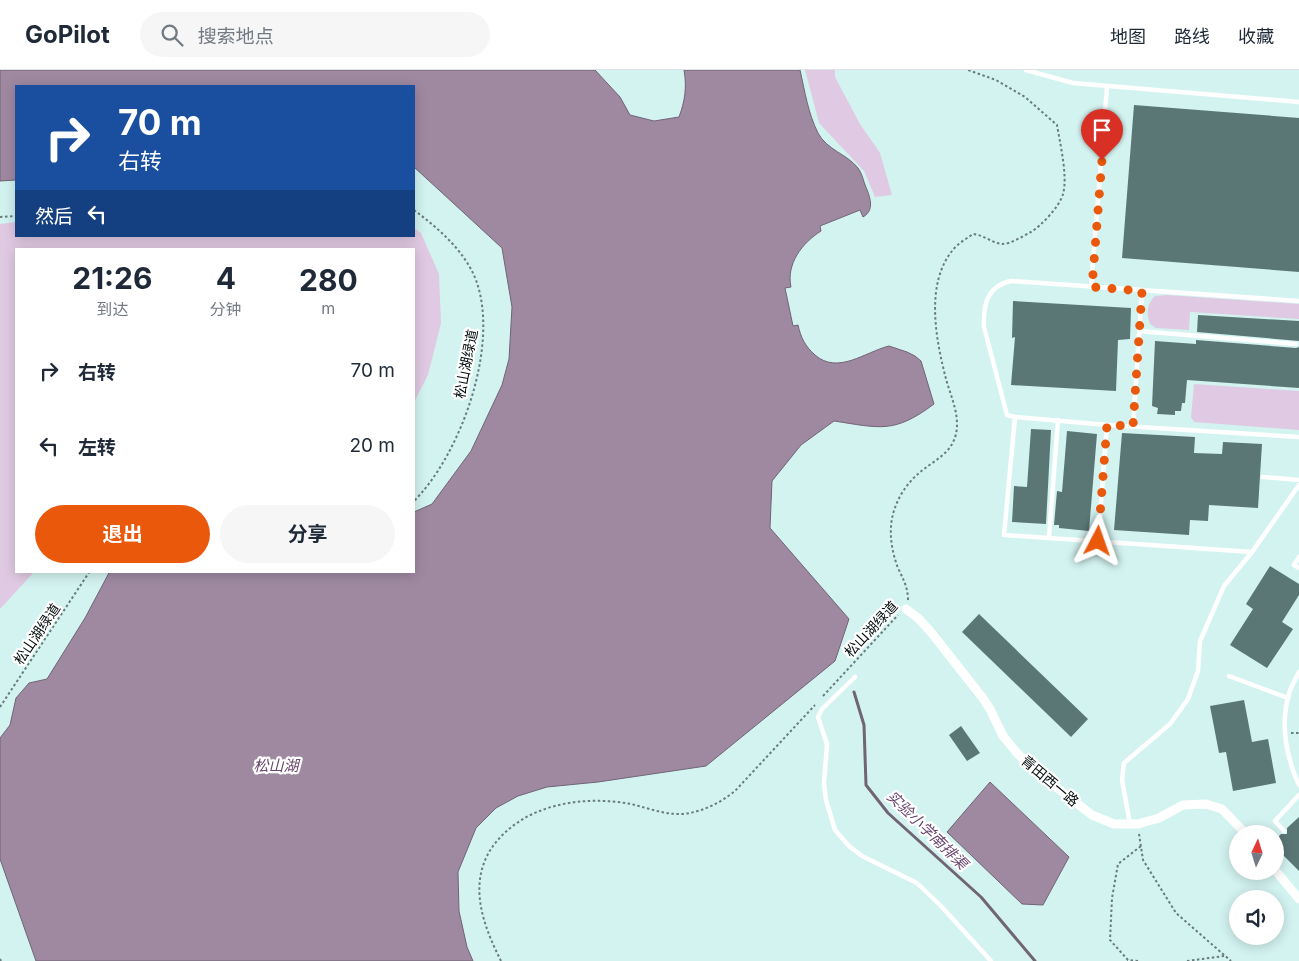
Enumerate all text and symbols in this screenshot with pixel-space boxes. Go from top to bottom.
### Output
search box [140,12,490,57]
text: GoPilot [25,20,110,49]
icon: search [158,21,186,49]
text: 搜索地点 [198,25,274,48]
text: 地图 [1110,26,1146,47]
text: 路线 [1174,26,1210,47]
text: 收藏 [1238,26,1274,47]
text: 70 m [118,101,202,143]
icon: right [35,105,100,170]
pin [1081,109,1123,160]
icon: arrive [1088,116,1116,144]
text: 右转 [118,148,162,174]
icon: left [83,200,111,228]
text: 然后 [35,205,73,228]
text: 21:26 [72,260,153,296]
text: 4 [216,260,236,296]
text: 280 [299,262,358,298]
text: m [321,298,335,318]
text: 到达 [96,299,128,319]
text: 分钟 [210,299,242,319]
street label: 松山湖绿道 [450,328,481,400]
icon: right [35,357,63,385]
text: 70 m [351,359,395,382]
text: 右转 [78,361,116,384]
icon: left [35,432,63,460]
text: 20 m [349,434,395,457]
text: 左转 [78,436,116,459]
button: 退出 [35,505,210,563]
button: 分享 [220,505,395,563]
position arrow [1071,514,1123,566]
street label: 松山湖绿道 [841,597,901,660]
street label: 松山湖绿道 [10,600,63,667]
street label: 青田西一路 [1018,752,1083,810]
water label: 松山湖 [253,756,300,775]
water label: 实验小学南排渠 [883,786,973,874]
north arrow [1229,825,1284,880]
map controls [1229,825,1284,945]
button: sound [1229,890,1284,945]

